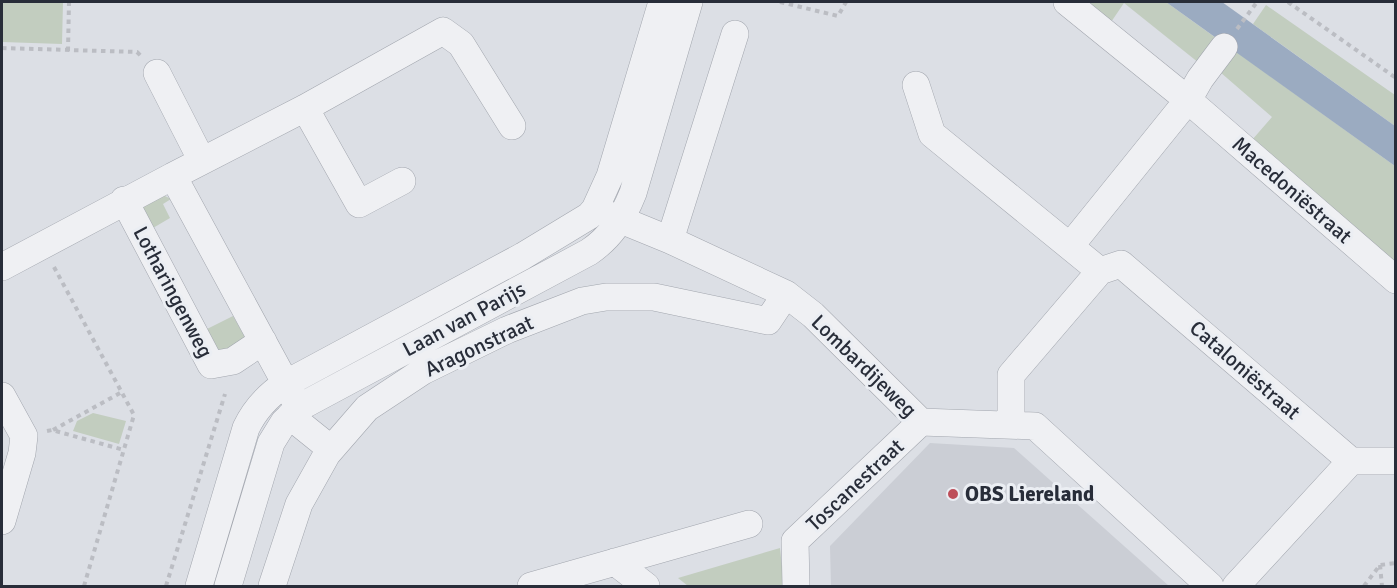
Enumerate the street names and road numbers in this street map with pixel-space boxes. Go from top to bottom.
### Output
street label: Macedoniëstraat [1227,131,1357,249]
street label: Lotharingenweg [127,222,219,362]
street label: Laan van Parijs [398,276,530,362]
street label: Aragonstraat [420,309,538,383]
street label: Lombardijeweg [806,309,922,423]
street label: Cataloniëstraat [1184,315,1306,425]
street label: Toscanestraat [801,433,909,537]

